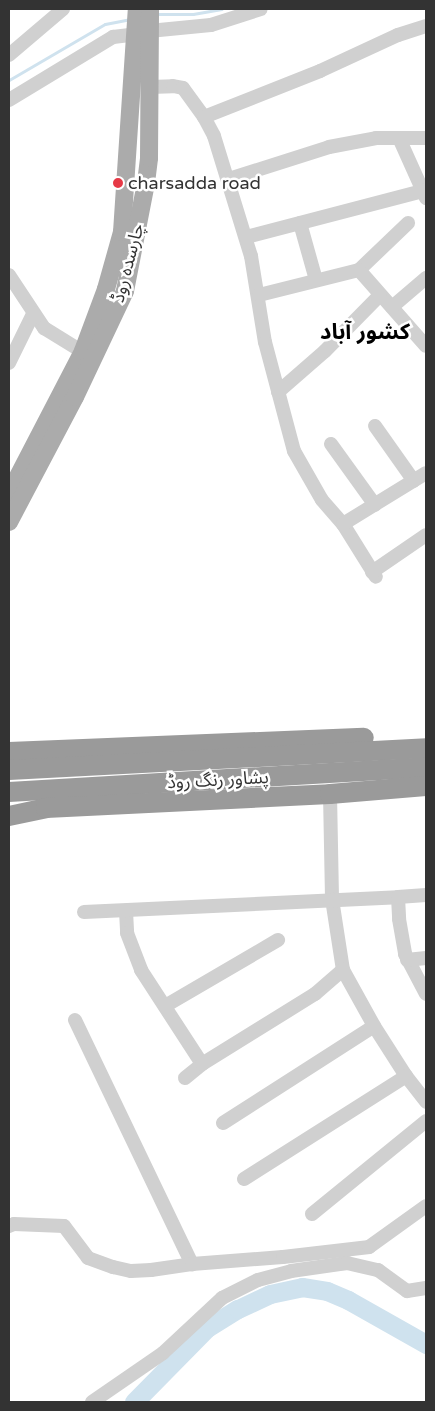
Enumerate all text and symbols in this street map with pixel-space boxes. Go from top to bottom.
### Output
place label: charsadda road [128,172,261,194]
marker: charsadda road [112,177,124,189]
street label: چارسدہ روڈ [107,221,149,305]
district label: کشور آباد [320,320,410,346]
street label: پشاور رنگ روڈ [167,767,269,793]

